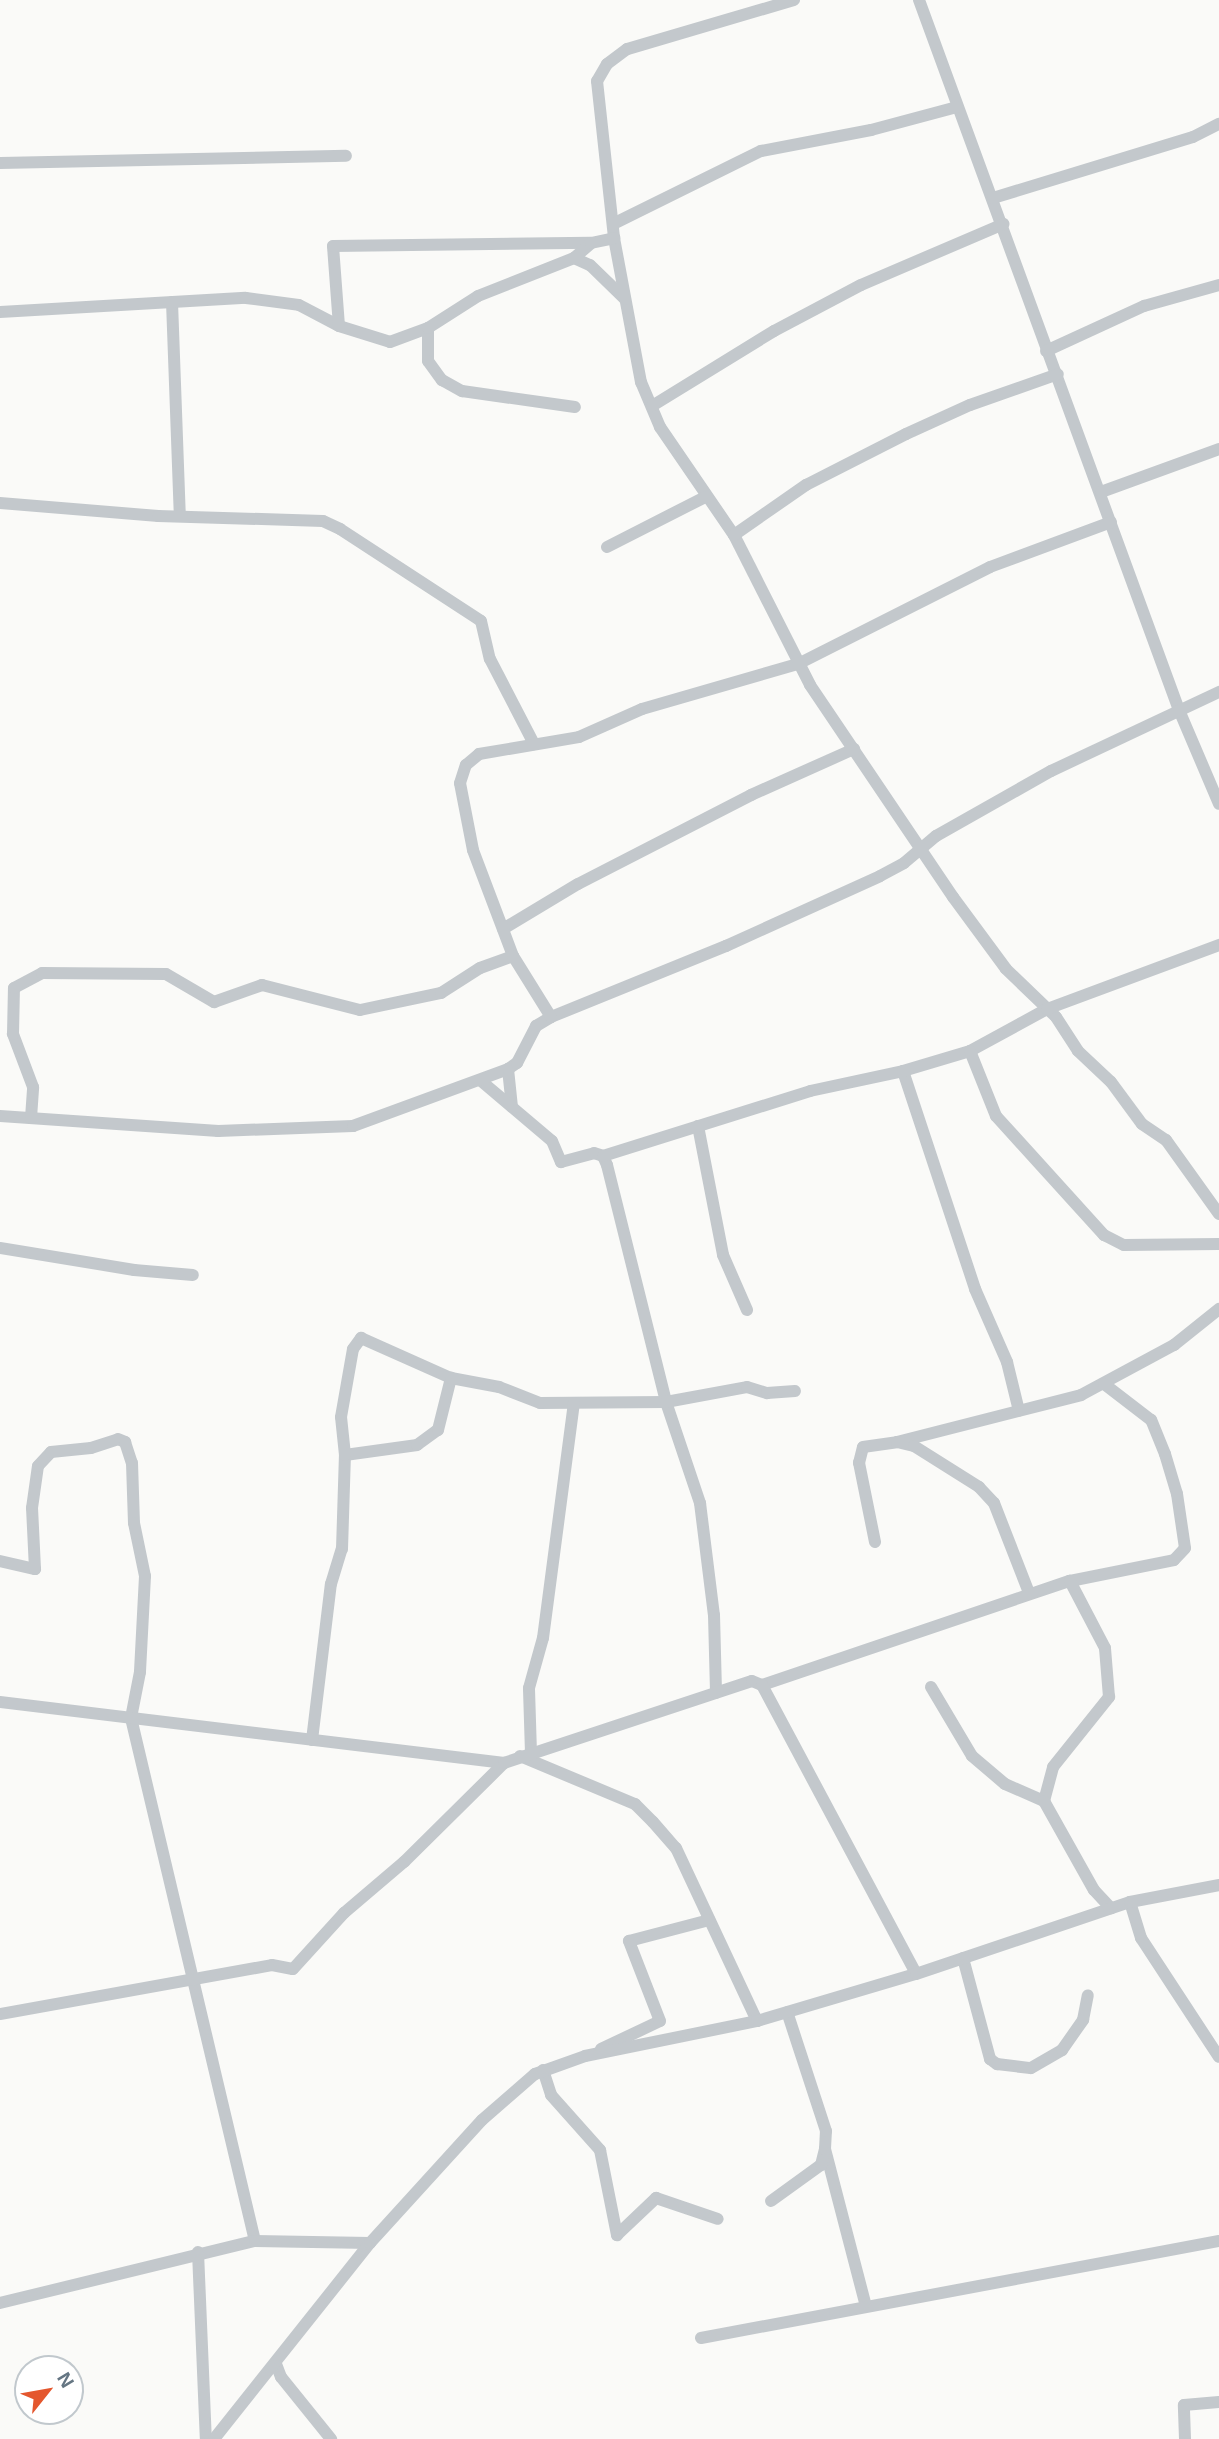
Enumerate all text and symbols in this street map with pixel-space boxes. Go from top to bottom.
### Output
north arrow [14,2355,84,2425]
text: N [53,2369,78,2391]

